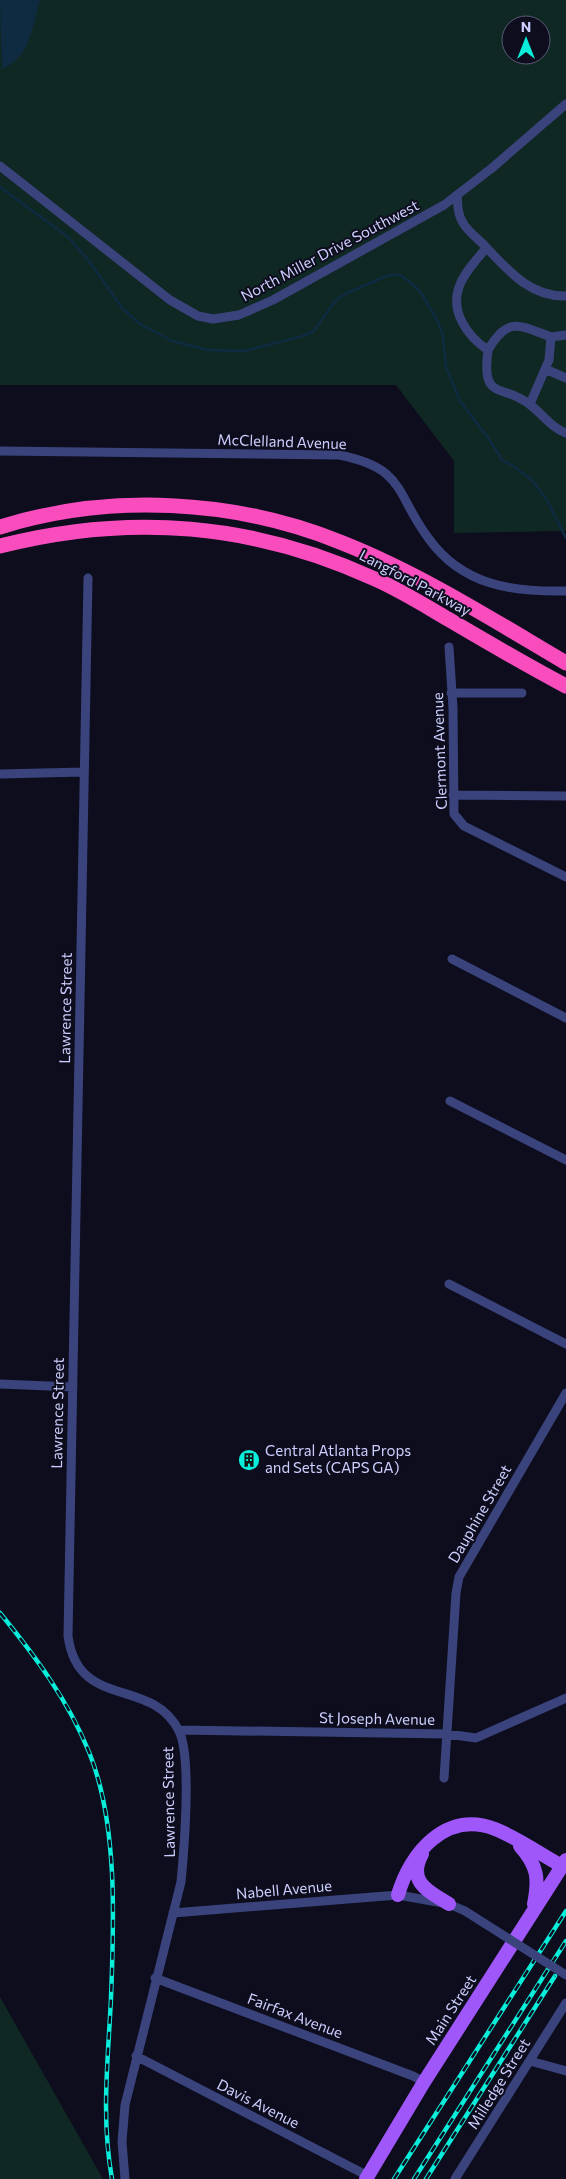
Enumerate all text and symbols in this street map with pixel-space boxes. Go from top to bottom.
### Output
north arrow [501,15,551,65]
text: N [521,18,531,35]
street label: North Miller Drive Southwest [237,195,422,305]
street label: McClelland Avenue [217,430,347,452]
street label: Langford Parkway [357,545,474,619]
street label: Clermont Avenue [428,692,450,810]
street label: Lawrence Street [55,952,75,1064]
street label: Lawrence Street [47,1357,67,1469]
place label: Central Atlanta Props and Sets (CAPS GA) [265,1441,411,1476]
building icon: Central Atlanta Props and Sets (CAPS GA) [237,1448,261,1472]
street label: Dauphine Street [444,1461,515,1566]
street label: St Joseph Avenue [319,1708,435,1728]
street label: Lawrence Street [158,1746,178,1858]
street label: Nabell Avenue [235,1876,333,1902]
street label: Main Street [421,1971,479,2048]
street label: Fairfax Avenue [245,1989,346,2042]
street label: Milledge Street [463,2035,533,2132]
street label: Davis Avenue [214,2075,303,2132]

